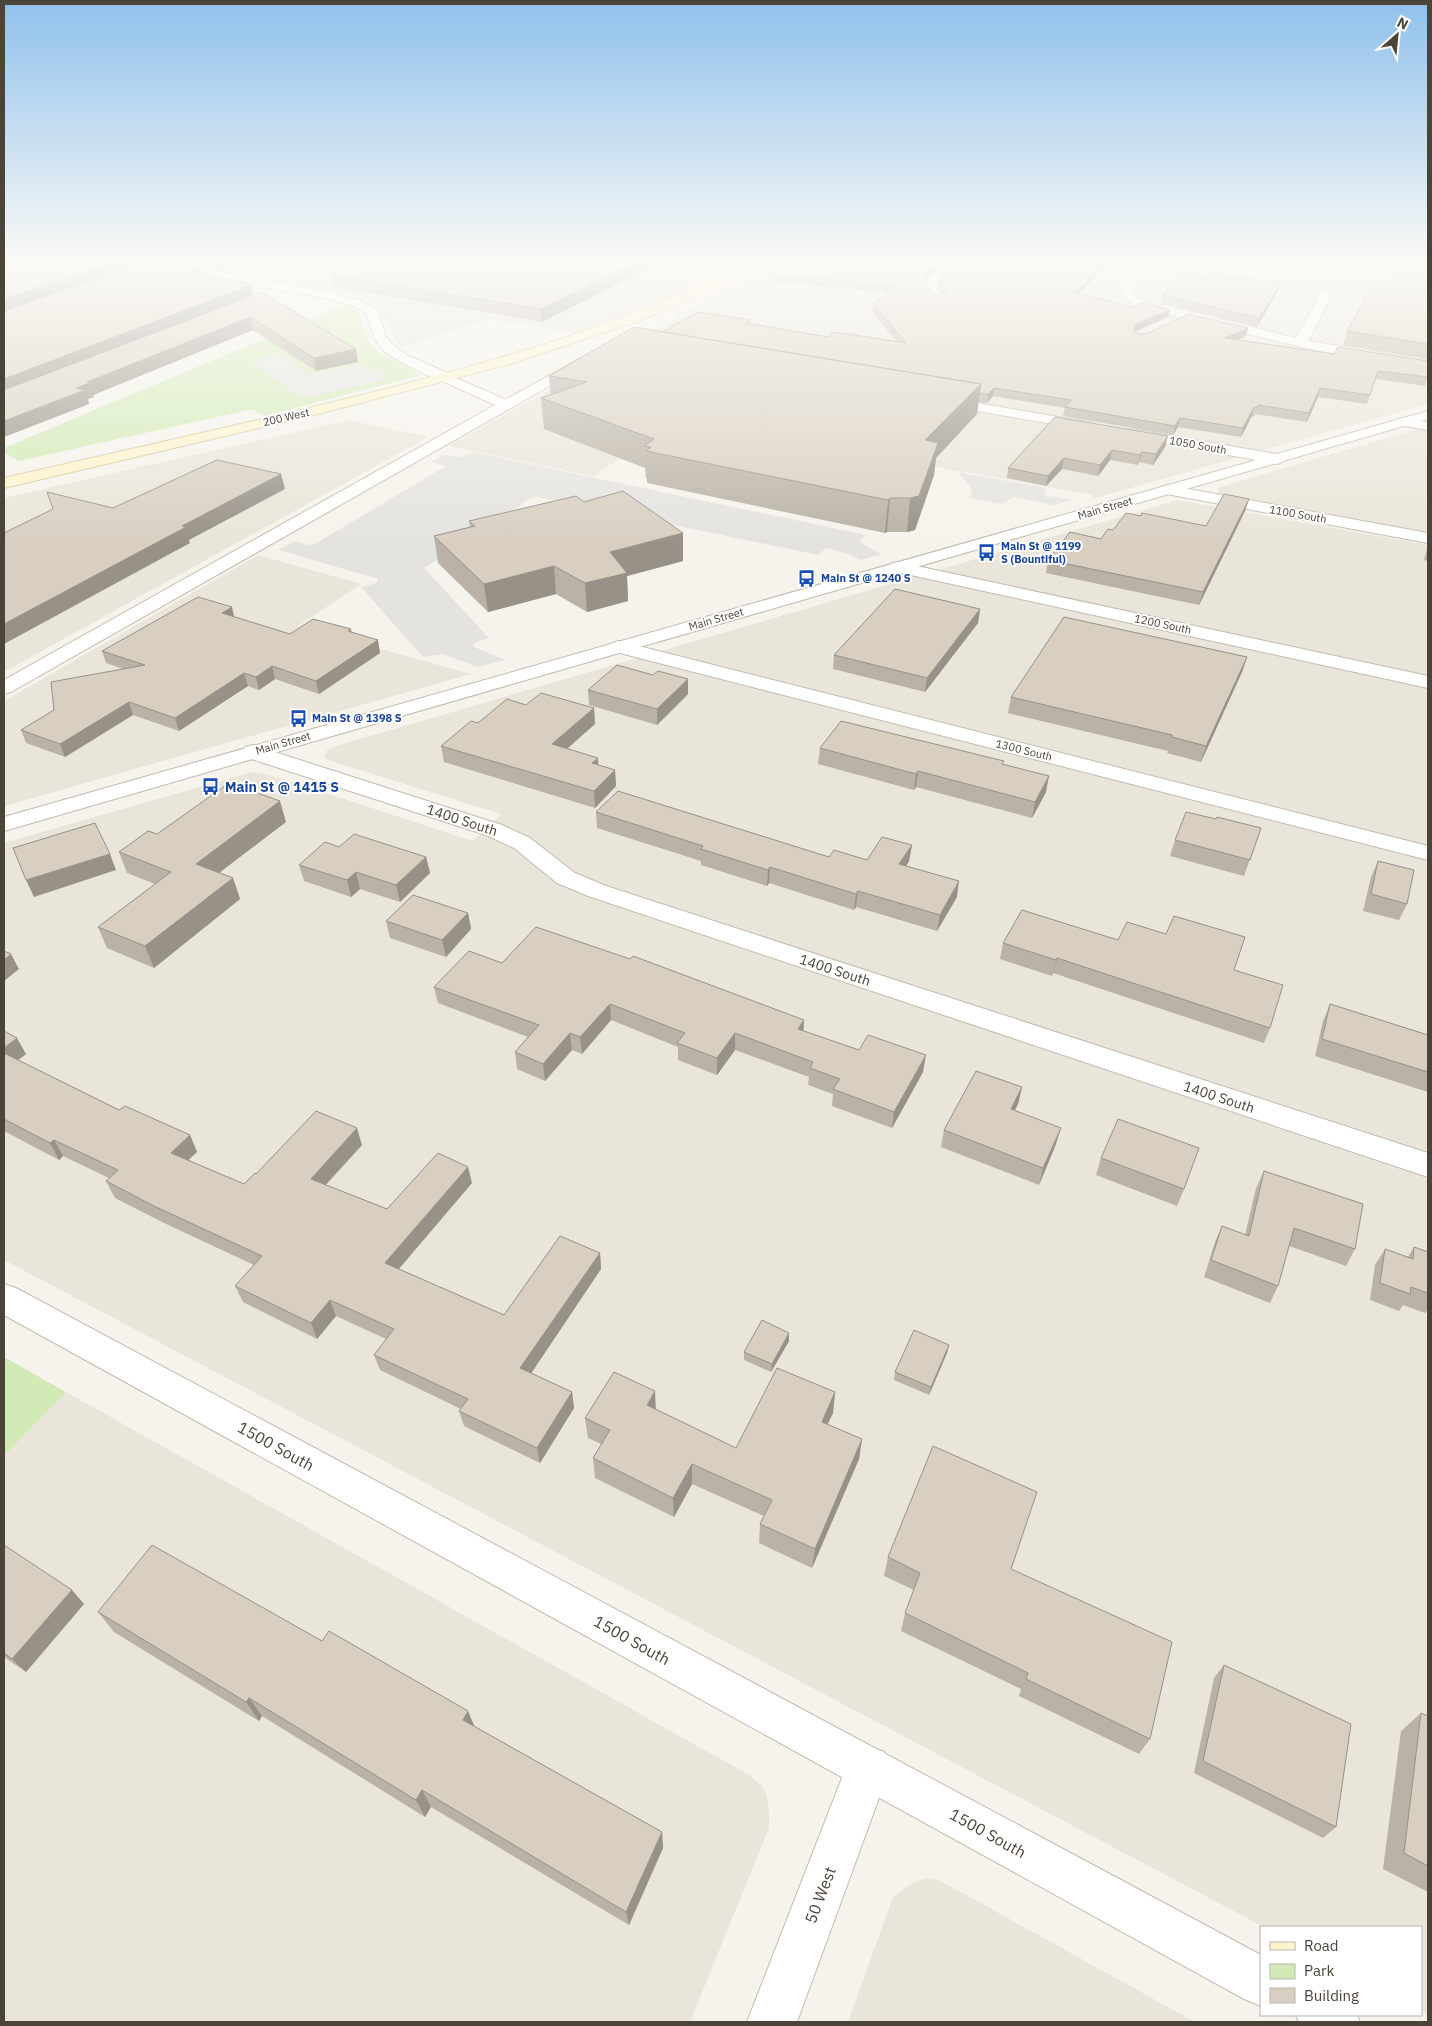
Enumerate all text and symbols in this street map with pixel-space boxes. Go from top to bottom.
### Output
north arrow [1372,10,1422,60]
text: N [1394,13,1412,34]
street label: 200 West [261,405,311,429]
street label: 1050 South [1168,433,1228,457]
street label: Main Street [1076,493,1134,523]
street label: 1100 South [1268,502,1328,526]
place label: Main St @ 1199 S (Bountiful) [1001,539,1082,566]
bus stop icon: Main St @ 1199 S (Bountiful) [977,542,997,562]
bus stop icon: Main St @ 1240 S [797,568,817,588]
place label: Main St @ 1240 S [821,571,911,585]
street label: Main Street [687,604,745,634]
street label: 1200 South [1133,611,1193,637]
bus stop icon: Main St @ 1398 S [288,708,308,728]
place label: Main St @ 1398 S [312,711,402,725]
street label: Main Street [254,728,312,758]
street label: 1300 South [994,736,1054,764]
bus stop icon: Main St @ 1415 S [201,777,221,797]
place label: Main St @ 1415 S [225,778,339,796]
street label: 1400 South [424,800,500,840]
street label: 1400 South [797,950,873,990]
street label: 1400 South [1181,1077,1257,1117]
street label: 1500 South [234,1417,318,1475]
street label: 1500 South [590,1611,674,1669]
street label: 1500 South [946,1804,1030,1862]
street label: 50 West [800,1864,840,1926]
legend [1260,1926,1422,2016]
text: Road [1304,1936,1339,1955]
text: Park [1304,1961,1334,1980]
text: Building [1304,1986,1359,2005]

